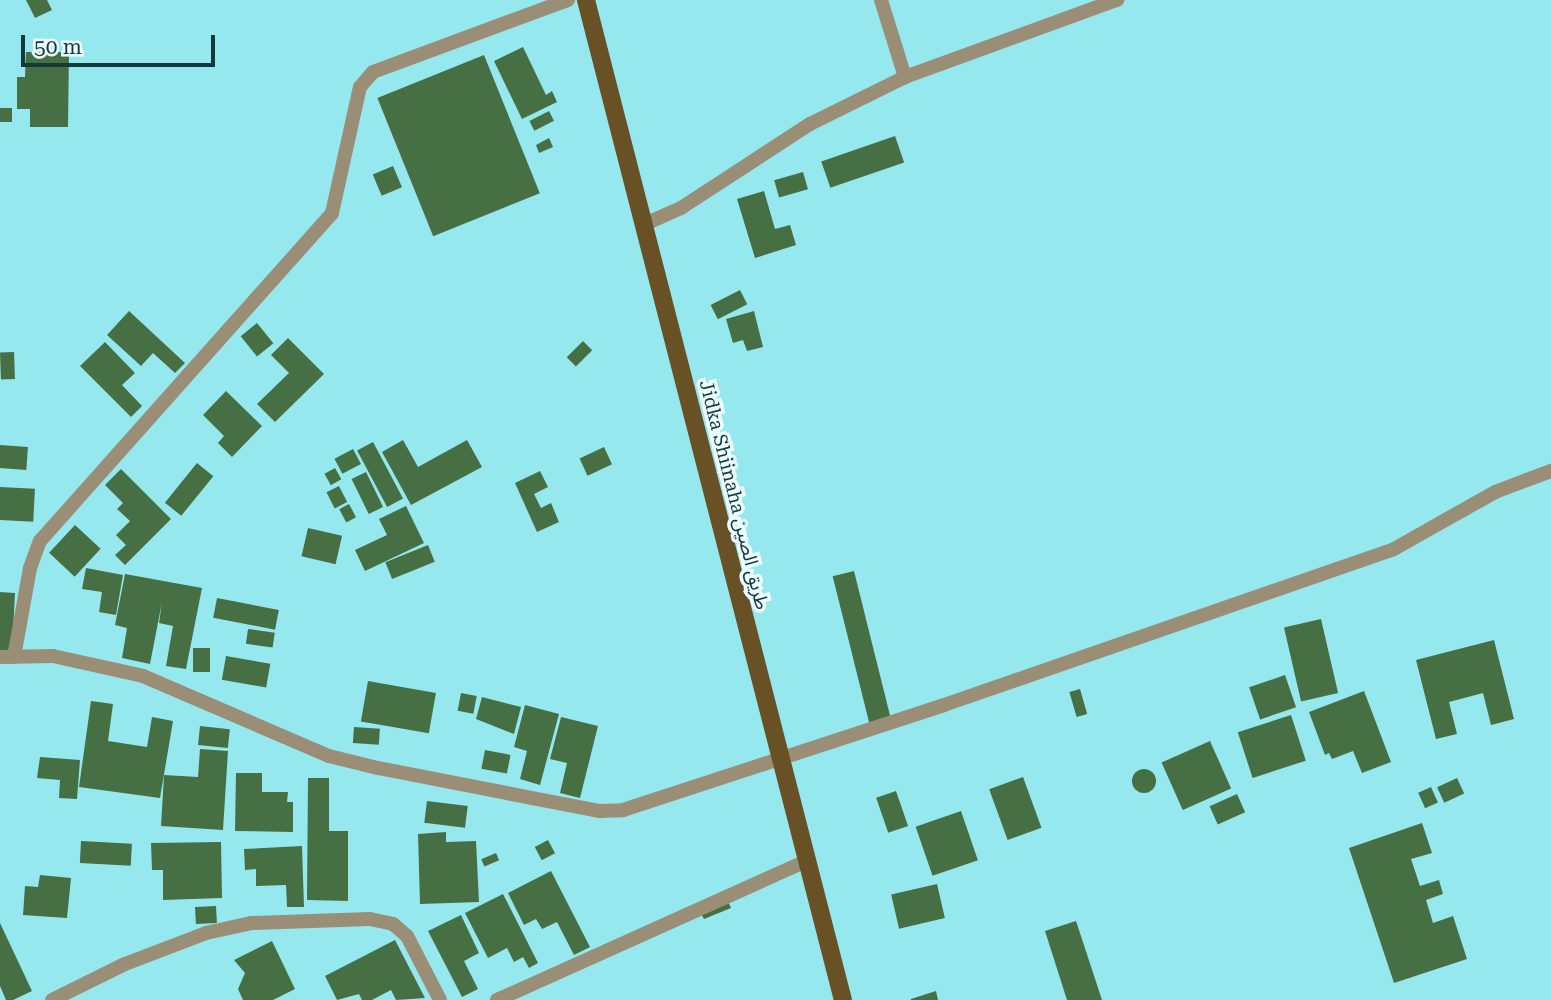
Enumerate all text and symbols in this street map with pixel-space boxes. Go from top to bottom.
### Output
scale bar [24,21,219,65]
text: 50 m [34,35,82,59]
street label: Jidka Shiinaha طريق الصين [694,378,774,612]

